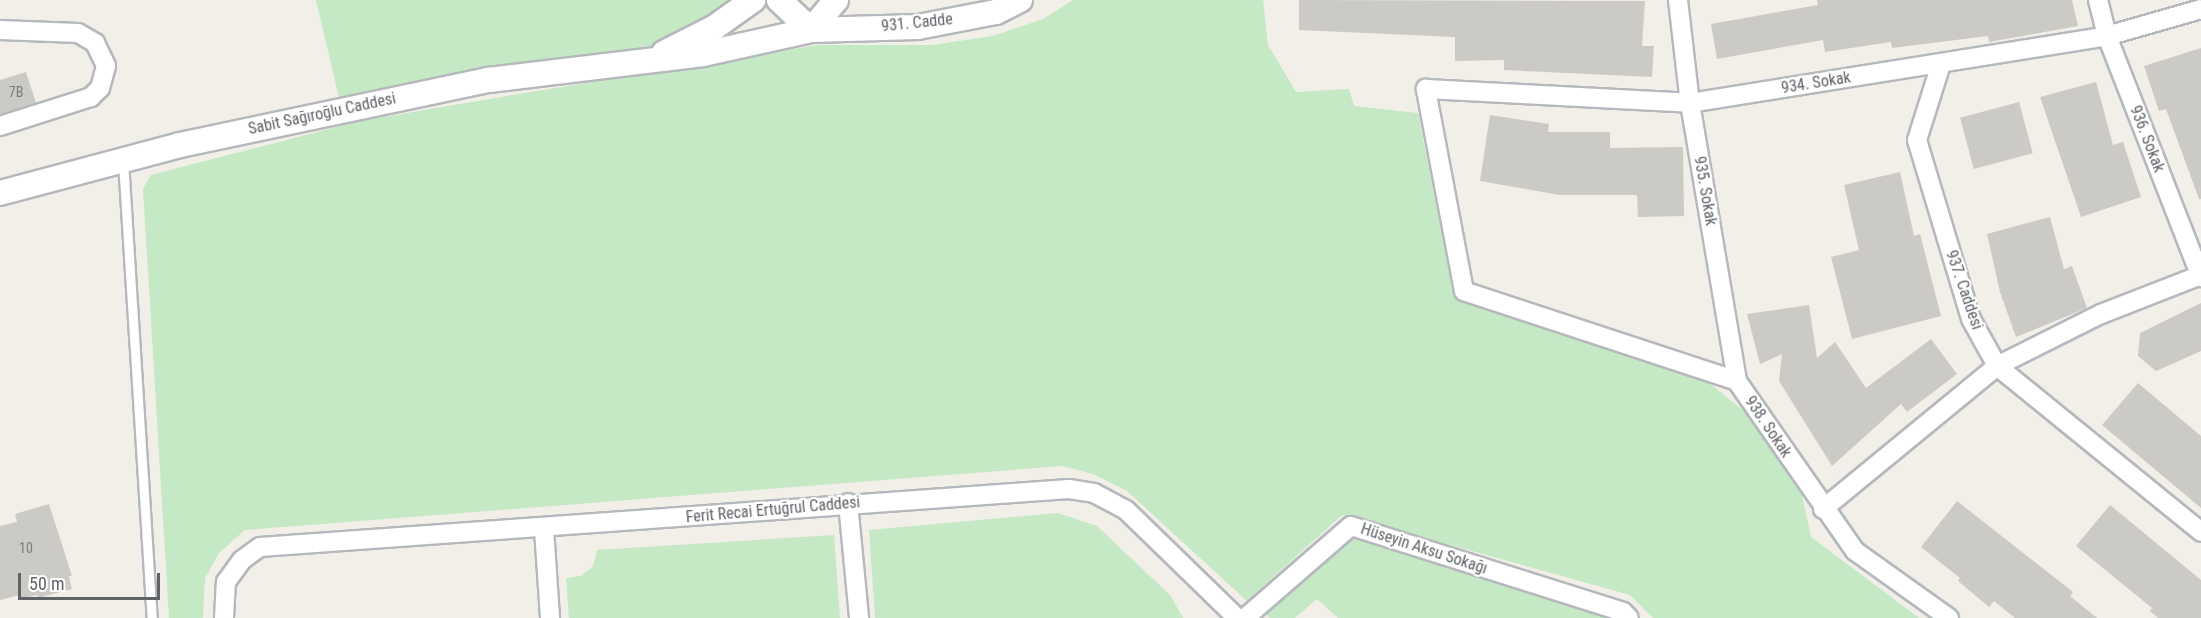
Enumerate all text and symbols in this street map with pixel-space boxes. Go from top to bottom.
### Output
street label: 931. Cadde [880,10,954,36]
street label: 934. Sokak [1780,68,1852,98]
house number: 7B [9,84,23,100]
street label: Sabit Sağıroğlu Caddesi [246,89,398,139]
street label: 936. Sokak [2125,103,2169,175]
street label: 935. Sokak [1689,155,1721,227]
street label: 937. Caddesi [1941,248,1987,332]
street label: 938. Sokak [1740,393,1796,461]
street label: Ferit Recai Ertuğrul Caddesi [685,493,861,527]
street label: Hüseyin Aksu Sokağı [1358,519,1490,579]
house number: 10 [19,540,33,556]
scale bar [21,561,164,599]
text: 50 m [29,573,64,594]

